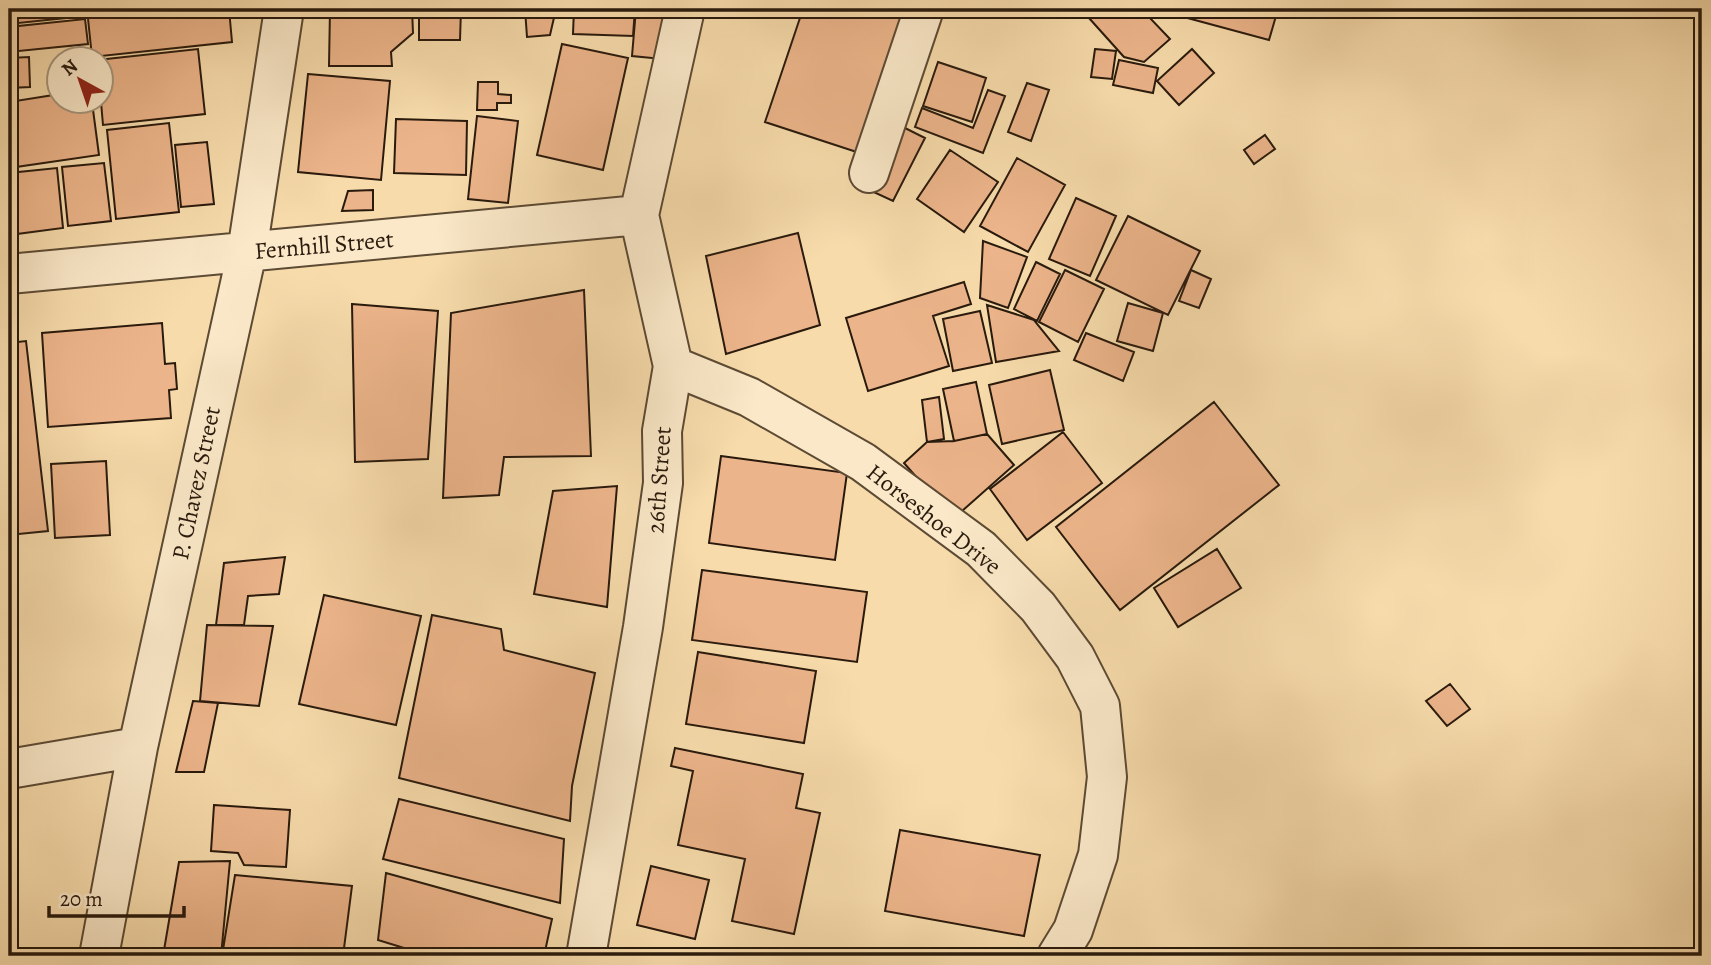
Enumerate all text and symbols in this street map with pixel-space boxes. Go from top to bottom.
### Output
north arrow [46,46,116,116]
text: N [56,53,83,82]
street label: Fernhill Street [253,223,395,267]
street label: P. Chavez Street [164,403,228,563]
street label: 26th Street [639,425,679,534]
street label: Horseshoe Drive [860,456,1008,582]
scale bar [49,874,184,918]
text: 20 m [60,885,103,913]

